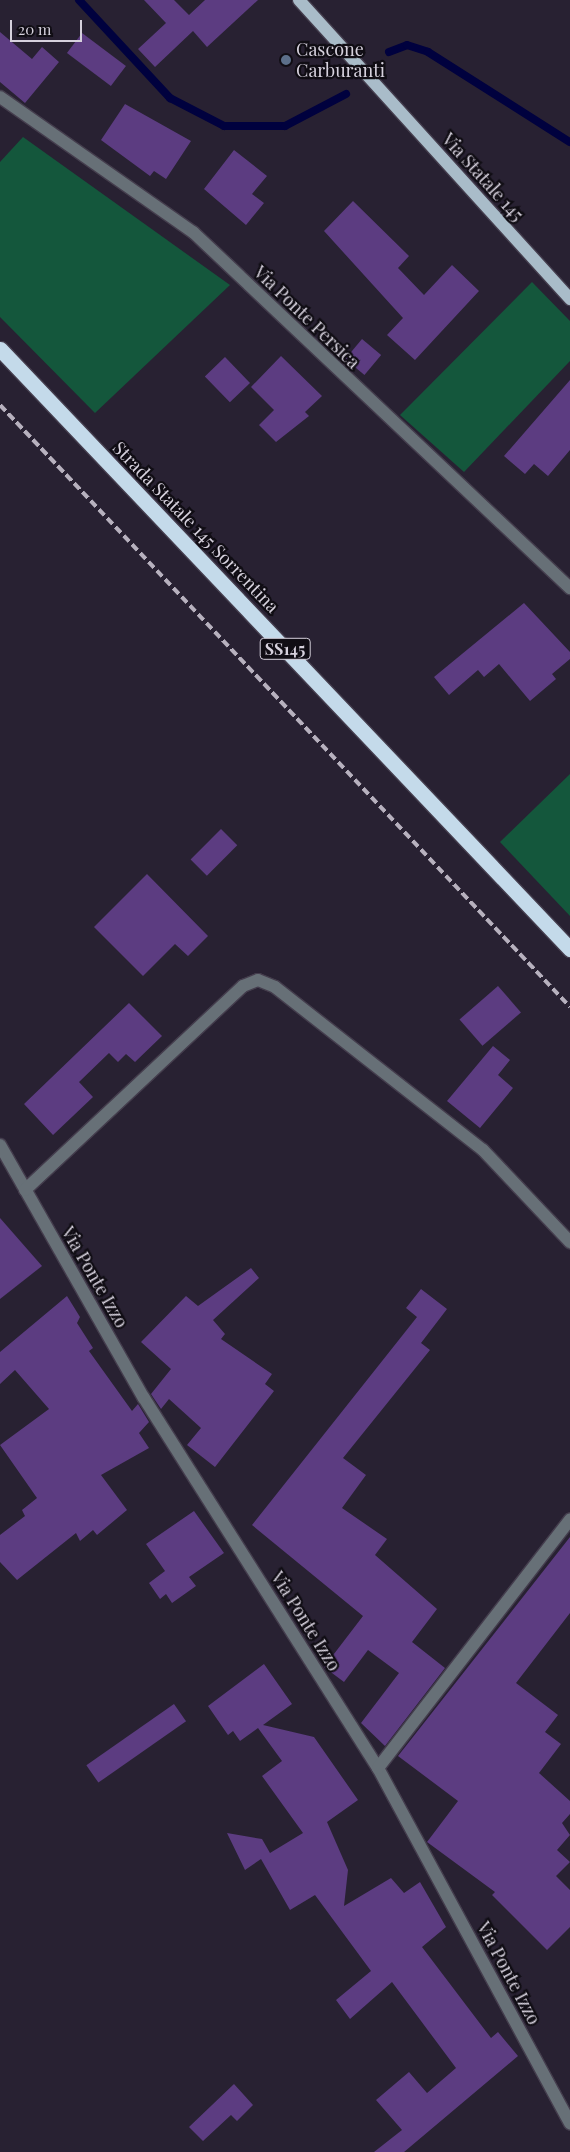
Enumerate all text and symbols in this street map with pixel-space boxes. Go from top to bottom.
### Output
scale bar [12,10,85,42]
text: 20 m [18,19,51,39]
place label: Cascone Carburanti [296,39,385,82]
marker: Cascone Carburanti [280,54,292,66]
street label: Via Statale 145 [438,128,528,226]
street label: Via Ponte Persica [250,261,364,373]
street label: Strada Statale 145 Sorrentina [108,437,284,617]
road number: SS145 [259,636,311,662]
street label: Via Ponte Izzo [57,1222,133,1332]
street label: Via Ponte Izzo [267,1567,345,1675]
street label: Via Ponte Izzo [473,1918,545,2028]

